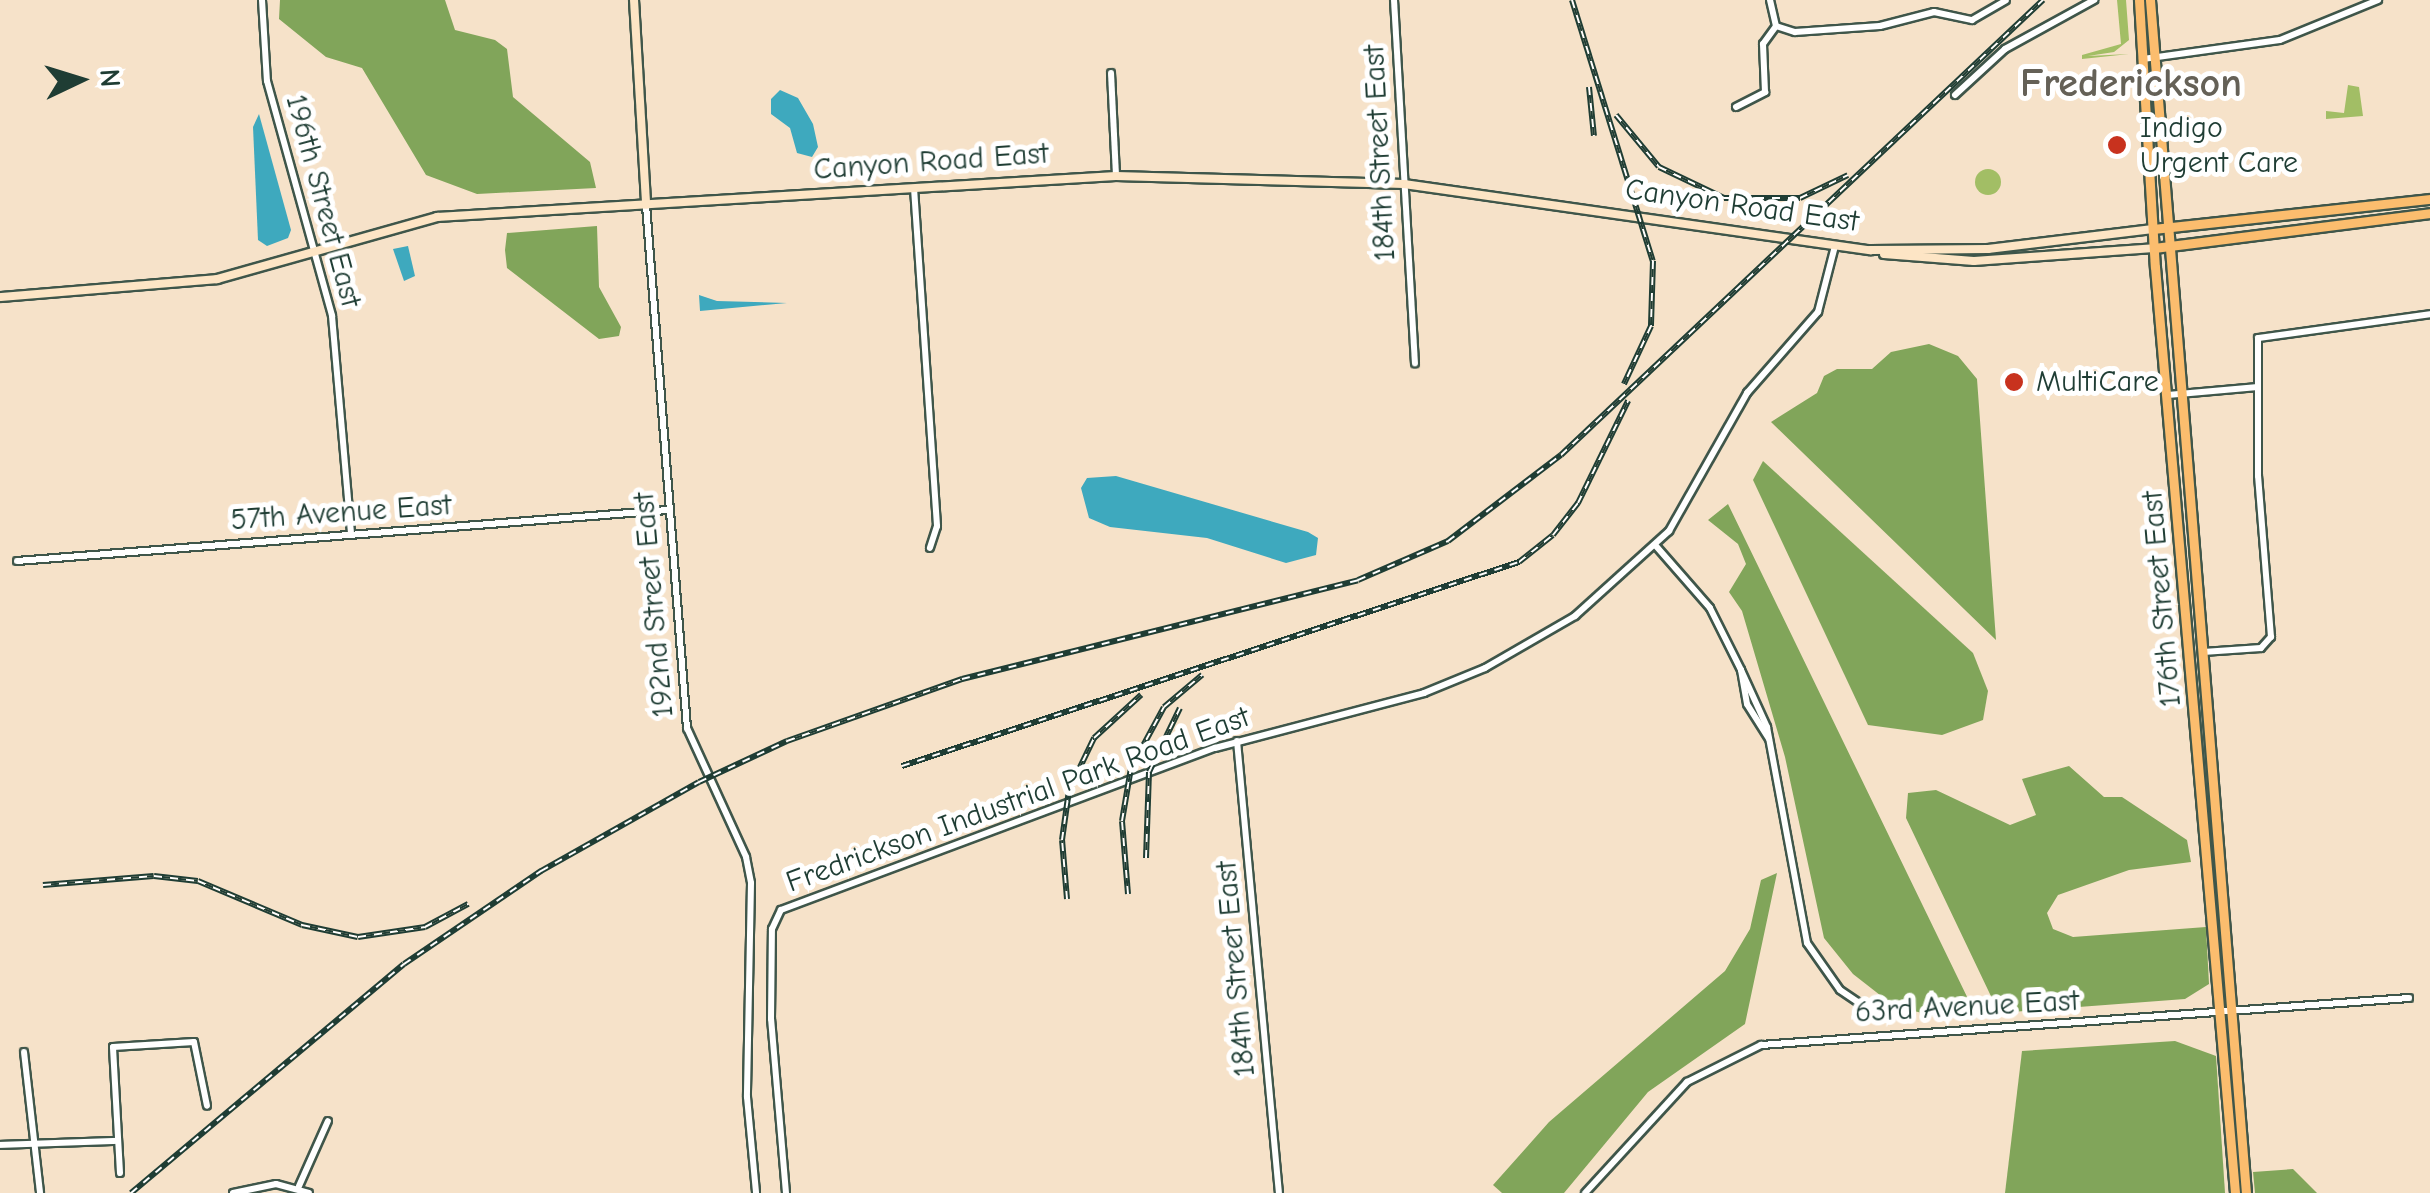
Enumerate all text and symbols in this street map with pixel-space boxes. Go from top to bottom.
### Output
north arrow [30,30,130,130]
street label: 184th Street East [1356,44,1404,262]
district label: Frederickson [2020,59,2242,107]
text: N [93,68,127,88]
street label: 196th Street East [277,91,369,311]
place label: Indigo Urgent Care [2140,110,2298,180]
marker: Indigo Urgent Care [2104,132,2130,158]
street label: Canyon Road East [812,136,1050,188]
street label: Canyon Road East [1623,172,1861,240]
place label: MultiCare [2036,364,2159,400]
marker: MultiCare [2001,369,2027,395]
street label: 57th Avenue East [229,487,453,539]
street label: 176th Street East [2135,490,2189,708]
street label: 192nd Street East [626,491,682,719]
street label: Fredrickson Industrial Park Road East [781,699,1255,901]
street label: 184th Street East [1209,860,1263,1078]
street label: 63rd Avenue East [1854,983,2080,1031]

